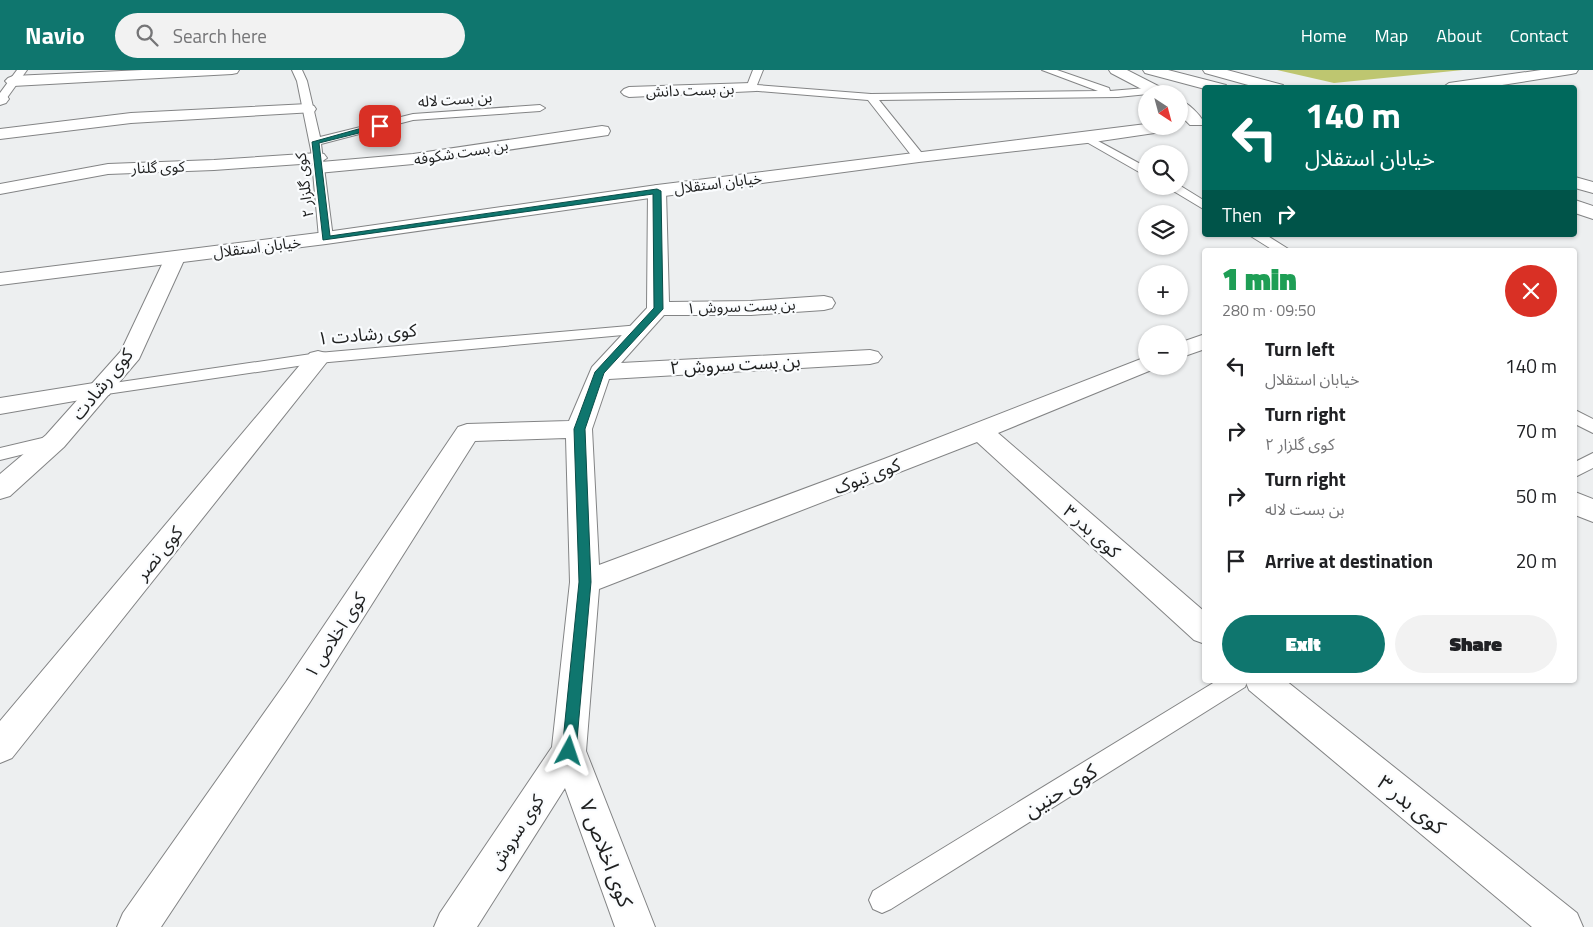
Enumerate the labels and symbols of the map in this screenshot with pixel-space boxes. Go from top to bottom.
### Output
street label: بن بست دانش [645,77,735,103]
street label: بن بست لاله [417,85,493,113]
north arrow [1138,85,1188,135]
pin [359,105,401,147]
street label: بن بست شکوفه [412,133,510,171]
street label: کوی گلزار ۲ [289,150,319,219]
street label: کوی گلنار [130,155,186,179]
street label: خیابان استقلال [673,166,764,200]
street label: خیابان استقلال [212,230,303,264]
street label: بن بست سروش ۱ [686,293,796,319]
street label: کوی رشادت ۱ [316,316,418,352]
street label: کوی رشادت [65,342,140,426]
street label: بن بست سروش ۲ [669,347,801,381]
street label: کوی تبوک [830,451,905,501]
street label: کوی بدر ۳ [1057,498,1127,564]
street label: کوی نصر [128,520,190,587]
street label: کوی اخلاص ۱ [297,586,373,683]
position arrow [542,724,594,776]
street label: کوی حنین [1017,755,1103,825]
street label: کوی بدر ۳ [1371,766,1454,842]
street label: کوی سروش [482,789,551,875]
street label: کوی اخلاص ۷ [572,794,642,912]

